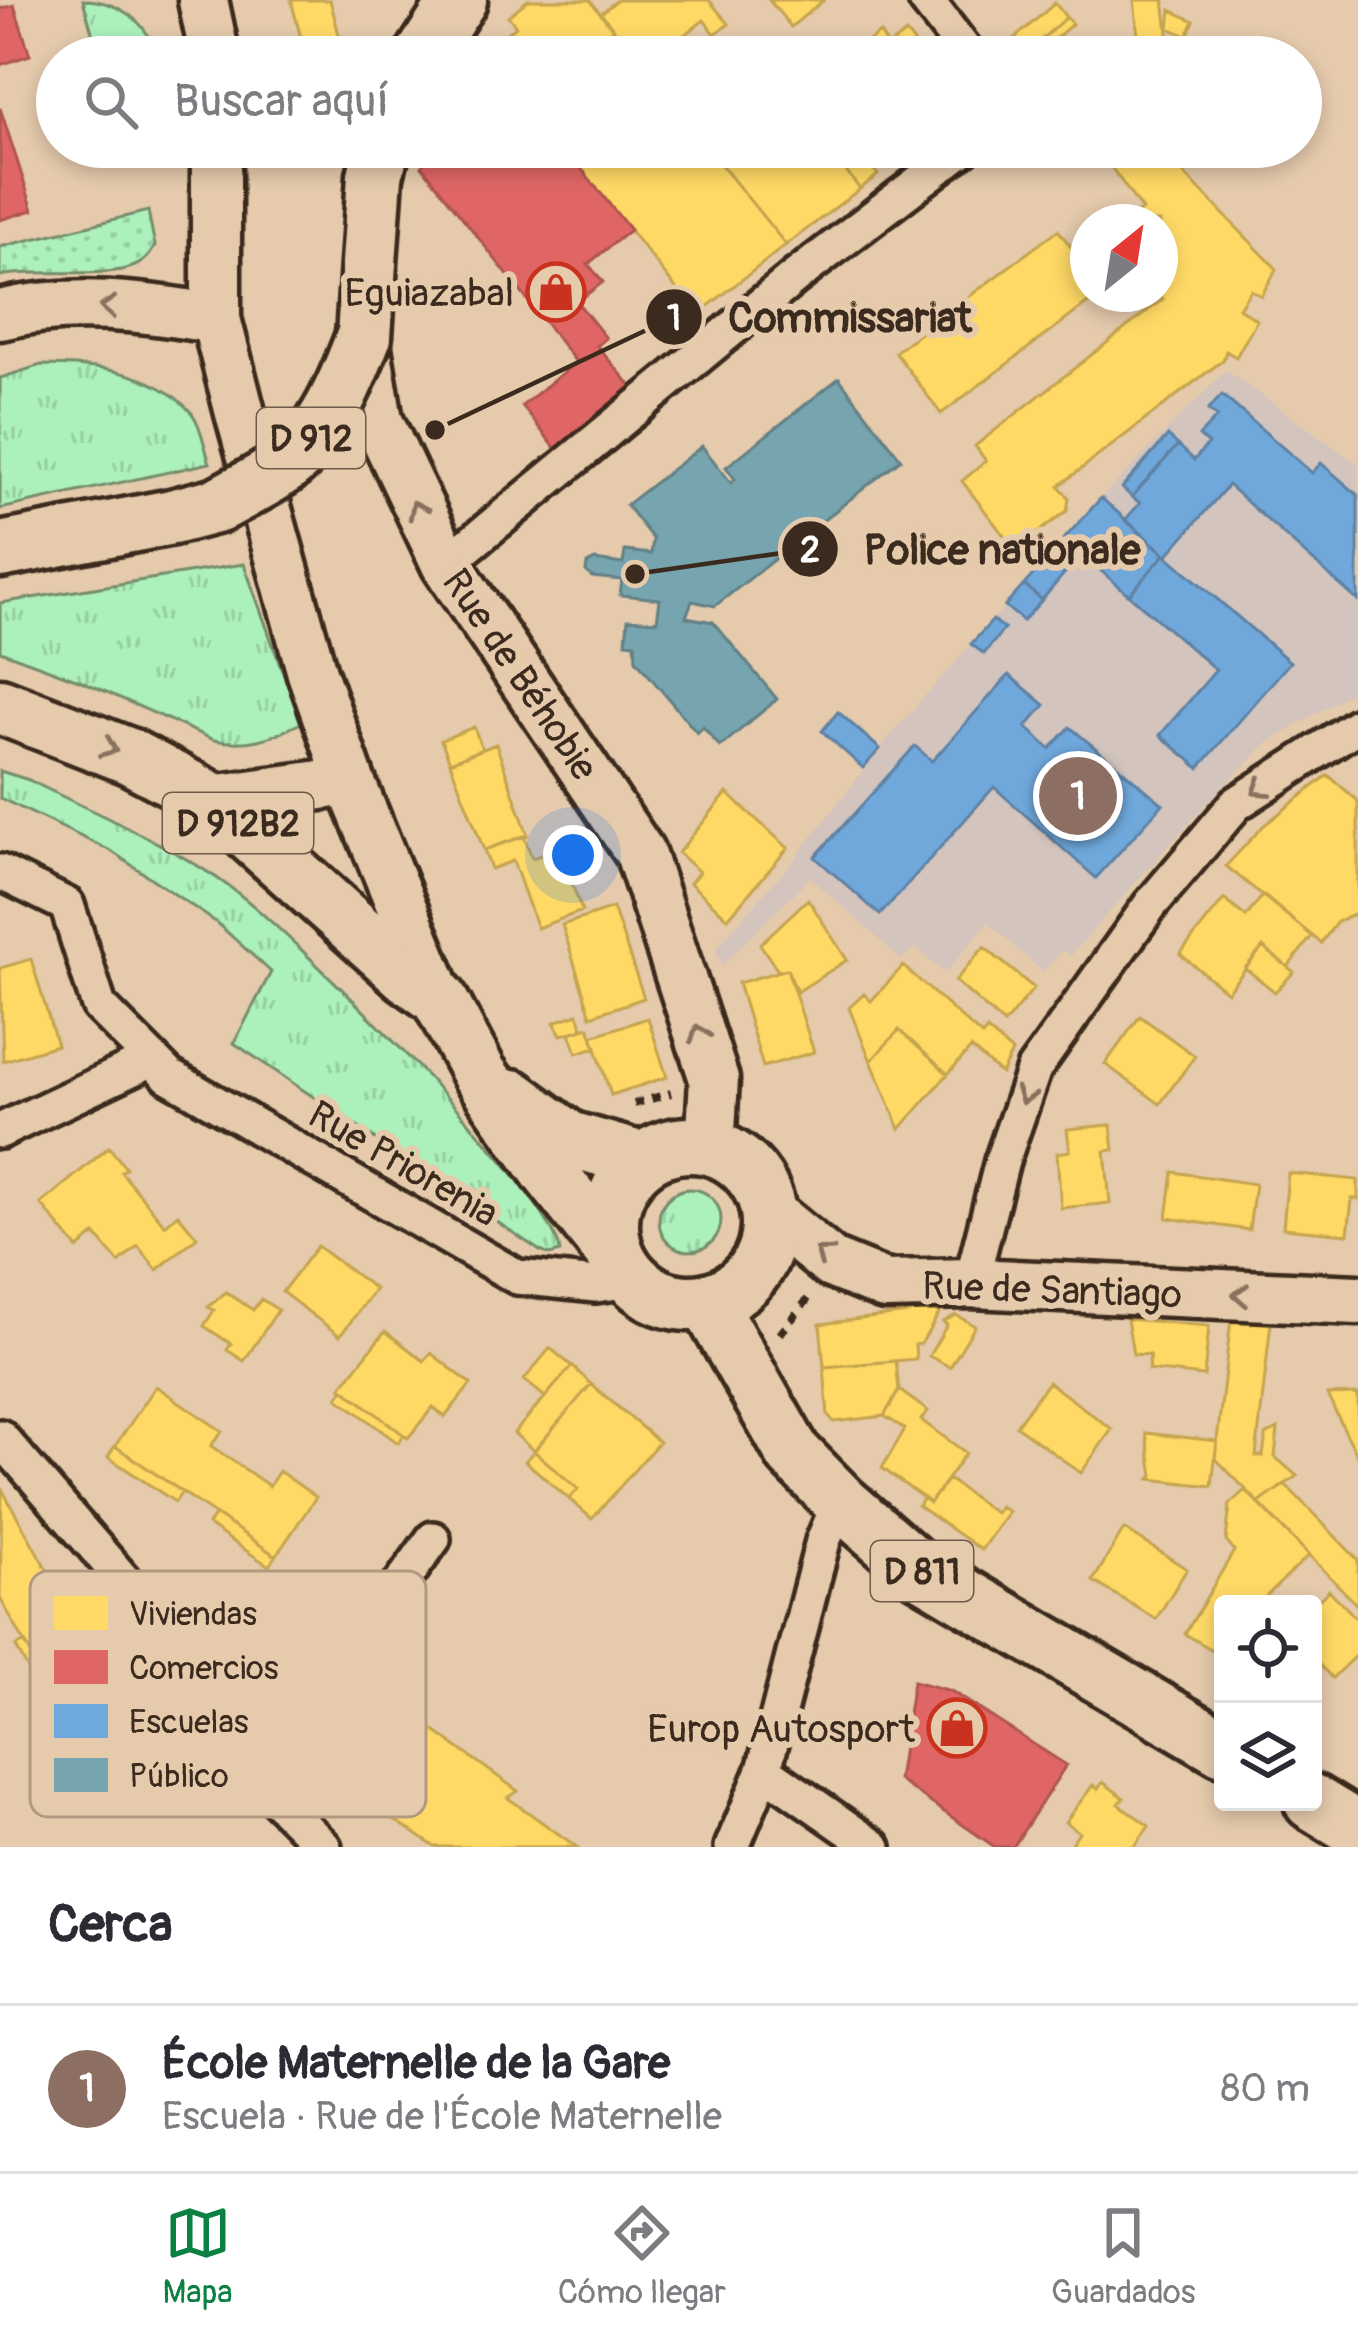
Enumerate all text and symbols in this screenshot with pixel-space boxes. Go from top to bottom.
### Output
search box [36,36,1322,168]
icon: search [78,69,144,135]
text: Buscar aquí [174,74,389,130]
north arrow [1070,204,1178,312]
shop icon: Eguiazabal [525,261,587,323]
place label: Eguiazabal [344,269,514,318]
callout: Commissariat [644,278,996,356]
text: Commissariat [728,293,973,345]
one-way arrow [98,294,117,320]
text: 1 [667,296,681,341]
road number: D 912 [257,408,365,468]
one-way arrow [408,499,431,521]
callout: Police nationale [780,510,1165,588]
text: Police nationale [864,525,1142,577]
text: 2 [800,528,820,573]
street label: Rue de Béhobie [431,560,608,790]
one-way arrow [98,733,119,758]
pin: 1 [1039,751,1117,841]
one-way arrow [1251,774,1273,796]
road number: D 912B2 [163,793,313,853]
your location [543,825,603,885]
one-way arrow [688,1023,713,1044]
one-way arrow [1015,1084,1039,1105]
street label: Rue Priorenia [300,1090,507,1238]
one-way arrow [815,1247,836,1269]
street label: Rue de Santiago [921,1261,1183,1320]
one-way arrow [1231,1282,1250,1308]
road number: D 811 [871,1541,973,1601]
legend [30,1571,426,1817]
text: Viviendas [129,1594,257,1635]
map controls [1214,1595,1322,1811]
button: locate [1214,1595,1322,1703]
text: Comercios [129,1648,279,1689]
shop icon: Europ Autosport [926,1697,988,1759]
text: Escuelas [129,1702,249,1743]
button: layers [1214,1703,1322,1811]
place label: Europ Autosport [647,1705,915,1754]
text: Público [129,1756,229,1797]
text: Cerca [48,1893,172,1957]
text: École Maternelle de la Gare [162,2036,670,2092]
text: 1 [79,2064,95,2113]
text: 80 m [1221,2064,1310,2113]
text: Escuela · Rue de l'École Maternelle [162,2092,722,2141]
tab: Mapa [163,2200,233,2313]
tab: Cómo llegar [558,2200,726,2313]
tab: Guardados [1051,2200,1195,2313]

